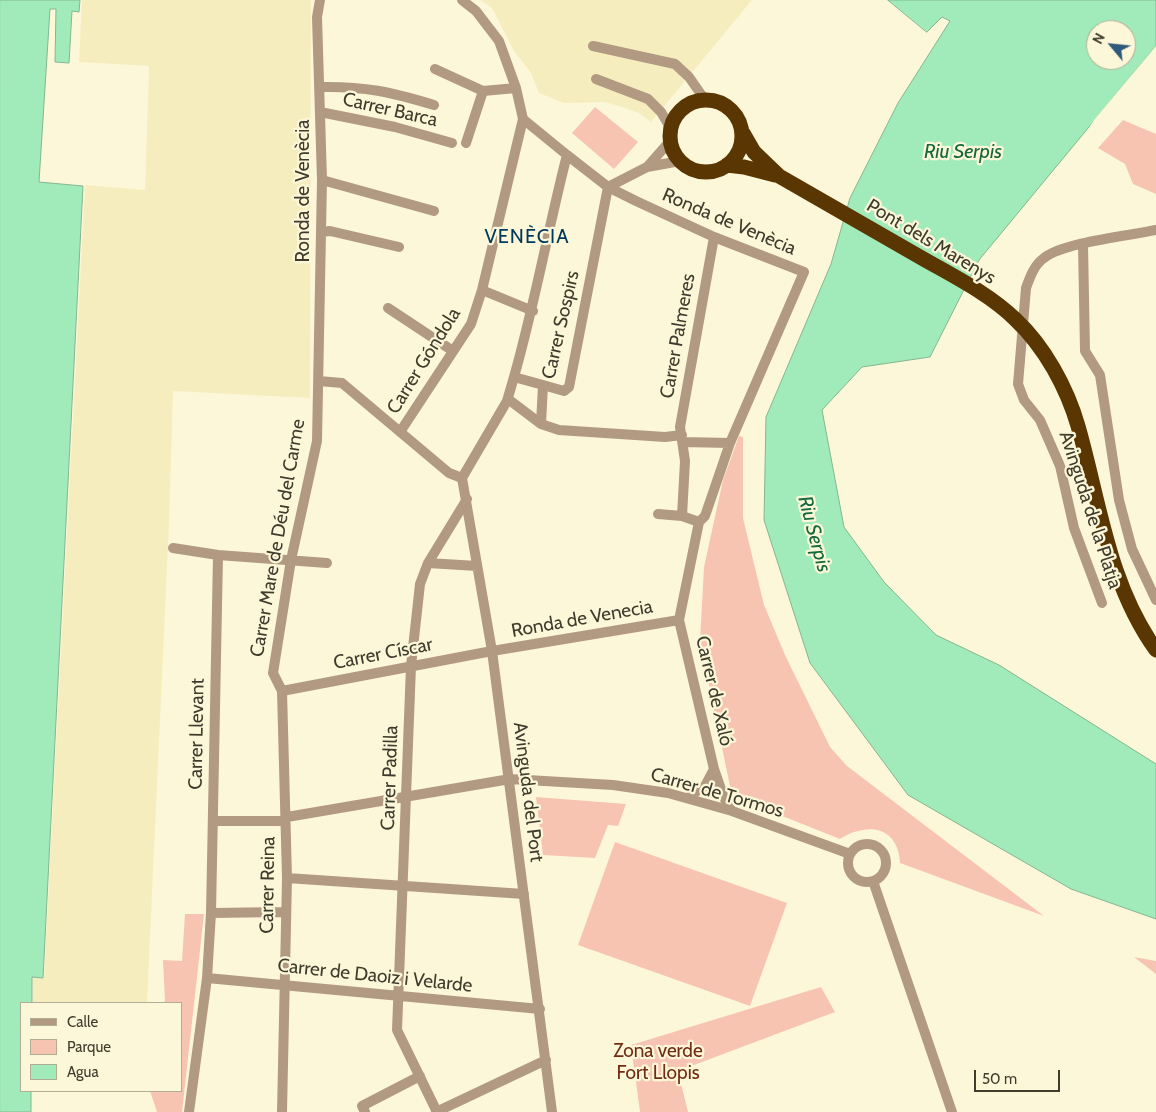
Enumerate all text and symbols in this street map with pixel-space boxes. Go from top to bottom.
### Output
north arrow [1086,20,1136,70]
text: N [1088,30,1109,47]
street label: Carrer Barca [340,88,440,132]
street label: Ronda de Venècia [292,120,314,262]
water label: Riu Serpis [924,140,1002,164]
street label: Ronda de Venècia [659,184,799,260]
street label: Pont dels Marenys [862,194,1000,290]
district label: VENÈCIA [484,225,570,249]
street label: Carrer Sospirs [537,269,585,381]
street label: Carrer Palmeres [656,272,700,400]
street label: Carrer Góndola [382,304,466,418]
street label: Carrer Mare de Déu del Carme [246,417,310,659]
street label: Avinguda de la Platja [1054,428,1126,592]
water label: Riu Serpis [792,493,836,575]
street label: Ronda de Venecia [510,595,654,643]
street label: Carrer Císcar [331,633,435,675]
street label: Carrer de Xaló [690,634,738,748]
street label: Carrer Llevant [185,678,209,790]
street label: Avinguda del Port [508,721,548,863]
street label: Carrer Padilla [377,725,403,831]
street label: Carrer de Tormos [648,763,786,823]
street label: Carrer Reina [256,836,280,934]
street label: Carrer de Daoiz i Velarde [276,954,474,998]
legend [20,1002,182,1092]
text: Calle [67,1013,98,1031]
text: Parque [67,1038,111,1056]
park label: Zona verde Fort Llopis [613,1040,703,1084]
scale bar [976,1060,1062,1092]
text: Agua [67,1063,99,1081]
text: 50 m [982,1070,1017,1088]

